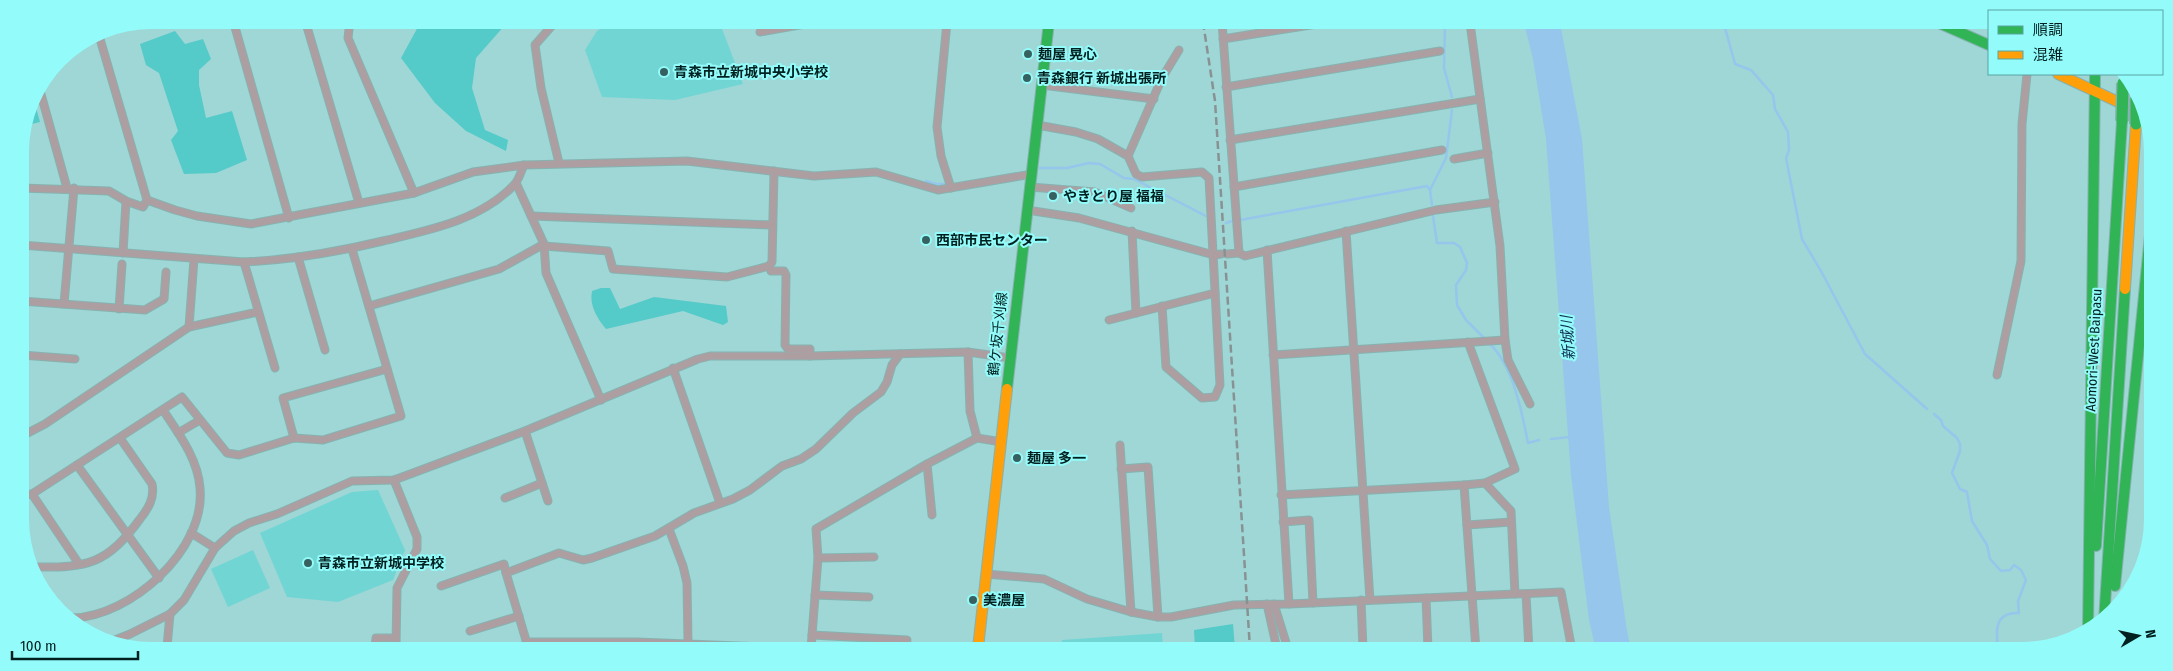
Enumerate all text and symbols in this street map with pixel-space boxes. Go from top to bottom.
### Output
legend [1988,10,2163,75]
text: 順調 [2033,21,2063,39]
place label: 麺屋 晃心 [1038,46,1097,63]
text: 混雑 [2033,46,2063,64]
marker: 麺屋 晃心 [1022,48,1034,60]
place label: 青森市立新城中央小学校 [674,64,828,81]
marker: 青森市立新城中央小学校 [658,66,670,78]
place label: 青森銀行 新城出張所 [1037,70,1166,87]
marker: 青森銀行 新城出張所 [1021,72,1033,84]
place label: やきとり屋 福福 [1063,188,1164,205]
marker: やきとり屋 福福 [1047,190,1059,202]
place label: 西部市民センター [936,232,1048,249]
marker: 西部市民センター [920,234,932,246]
street label: Aomori-West Baipasu [2082,288,2106,412]
street label: 鶴ケ坂千刈線 [985,291,1011,377]
water label: 新城川 [1557,313,1579,361]
place label: 麺屋 多一 [1027,450,1086,467]
marker: 麺屋 多一 [1011,452,1023,464]
place label: 青森市立新城中学校 [318,555,444,572]
marker: 青森市立新城中学校 [302,557,314,569]
place label: 美濃屋 [983,592,1025,609]
marker: 美濃屋 [967,594,979,606]
north arrow [2113,611,2163,661]
scale bar [12,628,139,660]
text: N [2141,629,2159,640]
text: 100 m [20,637,57,655]

